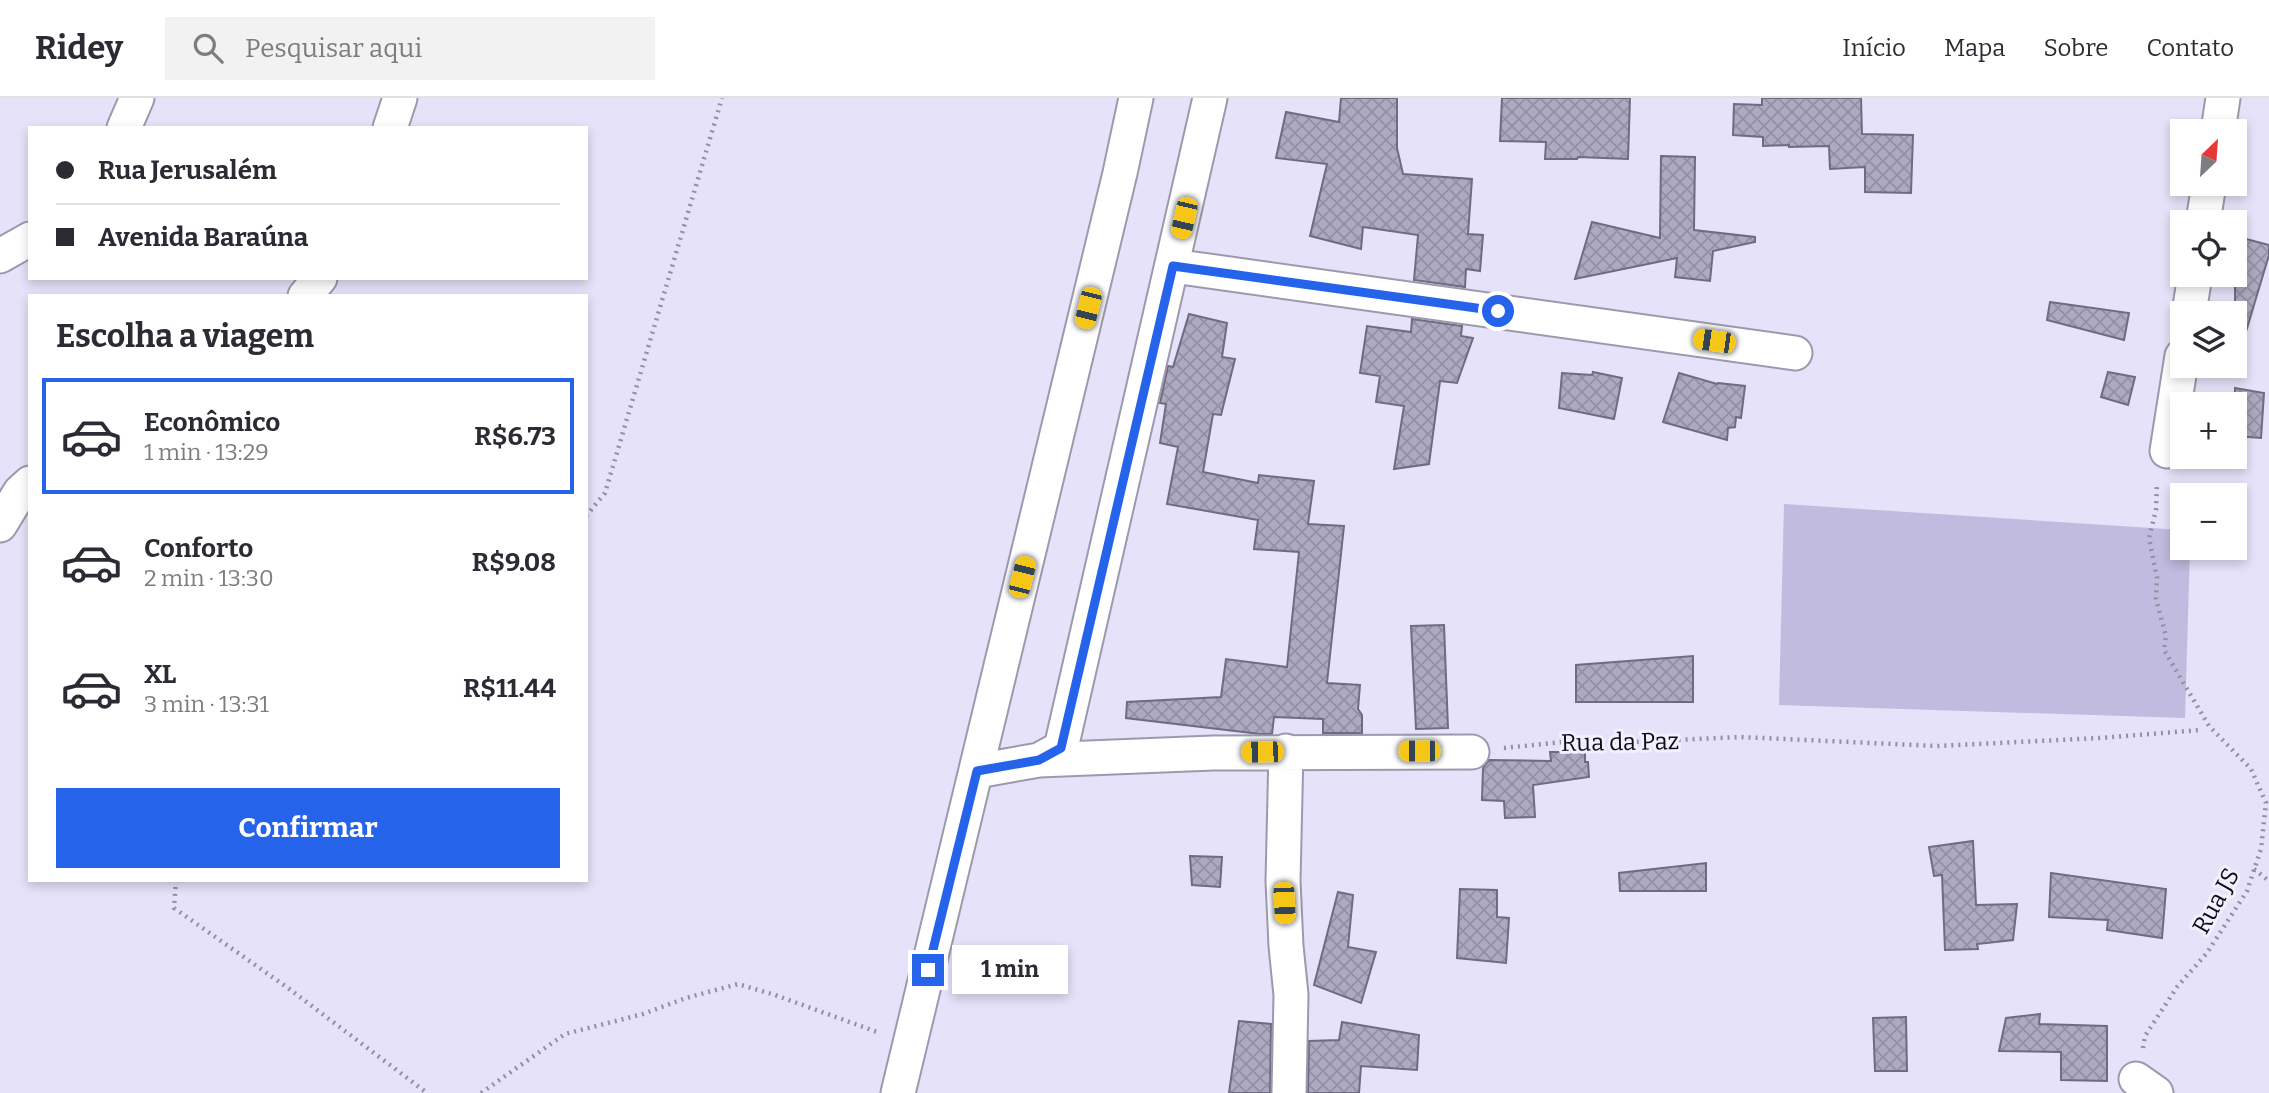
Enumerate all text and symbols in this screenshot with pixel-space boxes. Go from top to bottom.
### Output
search box [165,17,655,80]
text: Ridey [35,28,123,68]
icon: search [189,29,227,67]
text: Pesquisar aqui [245,33,422,64]
text: Início [1842,34,1906,62]
text: Mapa [1944,34,2005,62]
text: Sobre [2043,34,2108,62]
text: Contato [2146,34,2234,62]
north arrow [2170,119,2247,196]
map controls [2170,119,2247,560]
text: Rua Jerusalém [98,155,277,186]
car [1170,195,1199,241]
button: locate [2170,210,2247,287]
text: Avenida Baraúna [98,222,308,253]
car [1073,285,1104,331]
route start [1482,295,1514,327]
button: layers [2170,301,2247,378]
text: Escolha a viagem [56,317,314,355]
car [1692,328,1737,354]
button: + [2170,392,2247,469]
icon: car [60,405,123,468]
text: Econômico [144,407,280,438]
text: R$6.73 [474,421,556,452]
text: 1 min · 13:29 [144,438,269,466]
button: − [2170,483,2247,560]
icon: car [60,531,123,594]
text: Conforto [144,533,253,564]
text: R$9.08 [472,547,556,578]
car [1007,554,1038,600]
text: 2 min · 13:30 [144,564,274,592]
icon: car [60,657,123,720]
text: XL [144,659,176,690]
text: R$11.44 [463,673,556,704]
text: 3 min · 13:31 [144,690,269,718]
street label: Rua da Paz [1561,727,1679,757]
car [1241,741,1284,763]
car [1399,741,1441,762]
button: Confirmar [56,788,560,868]
street label: Rua JS [2187,863,2245,939]
car [1273,881,1296,925]
callout: 1 min [953,946,1068,994]
route end [912,954,944,986]
text: 1 min [981,955,1039,983]

